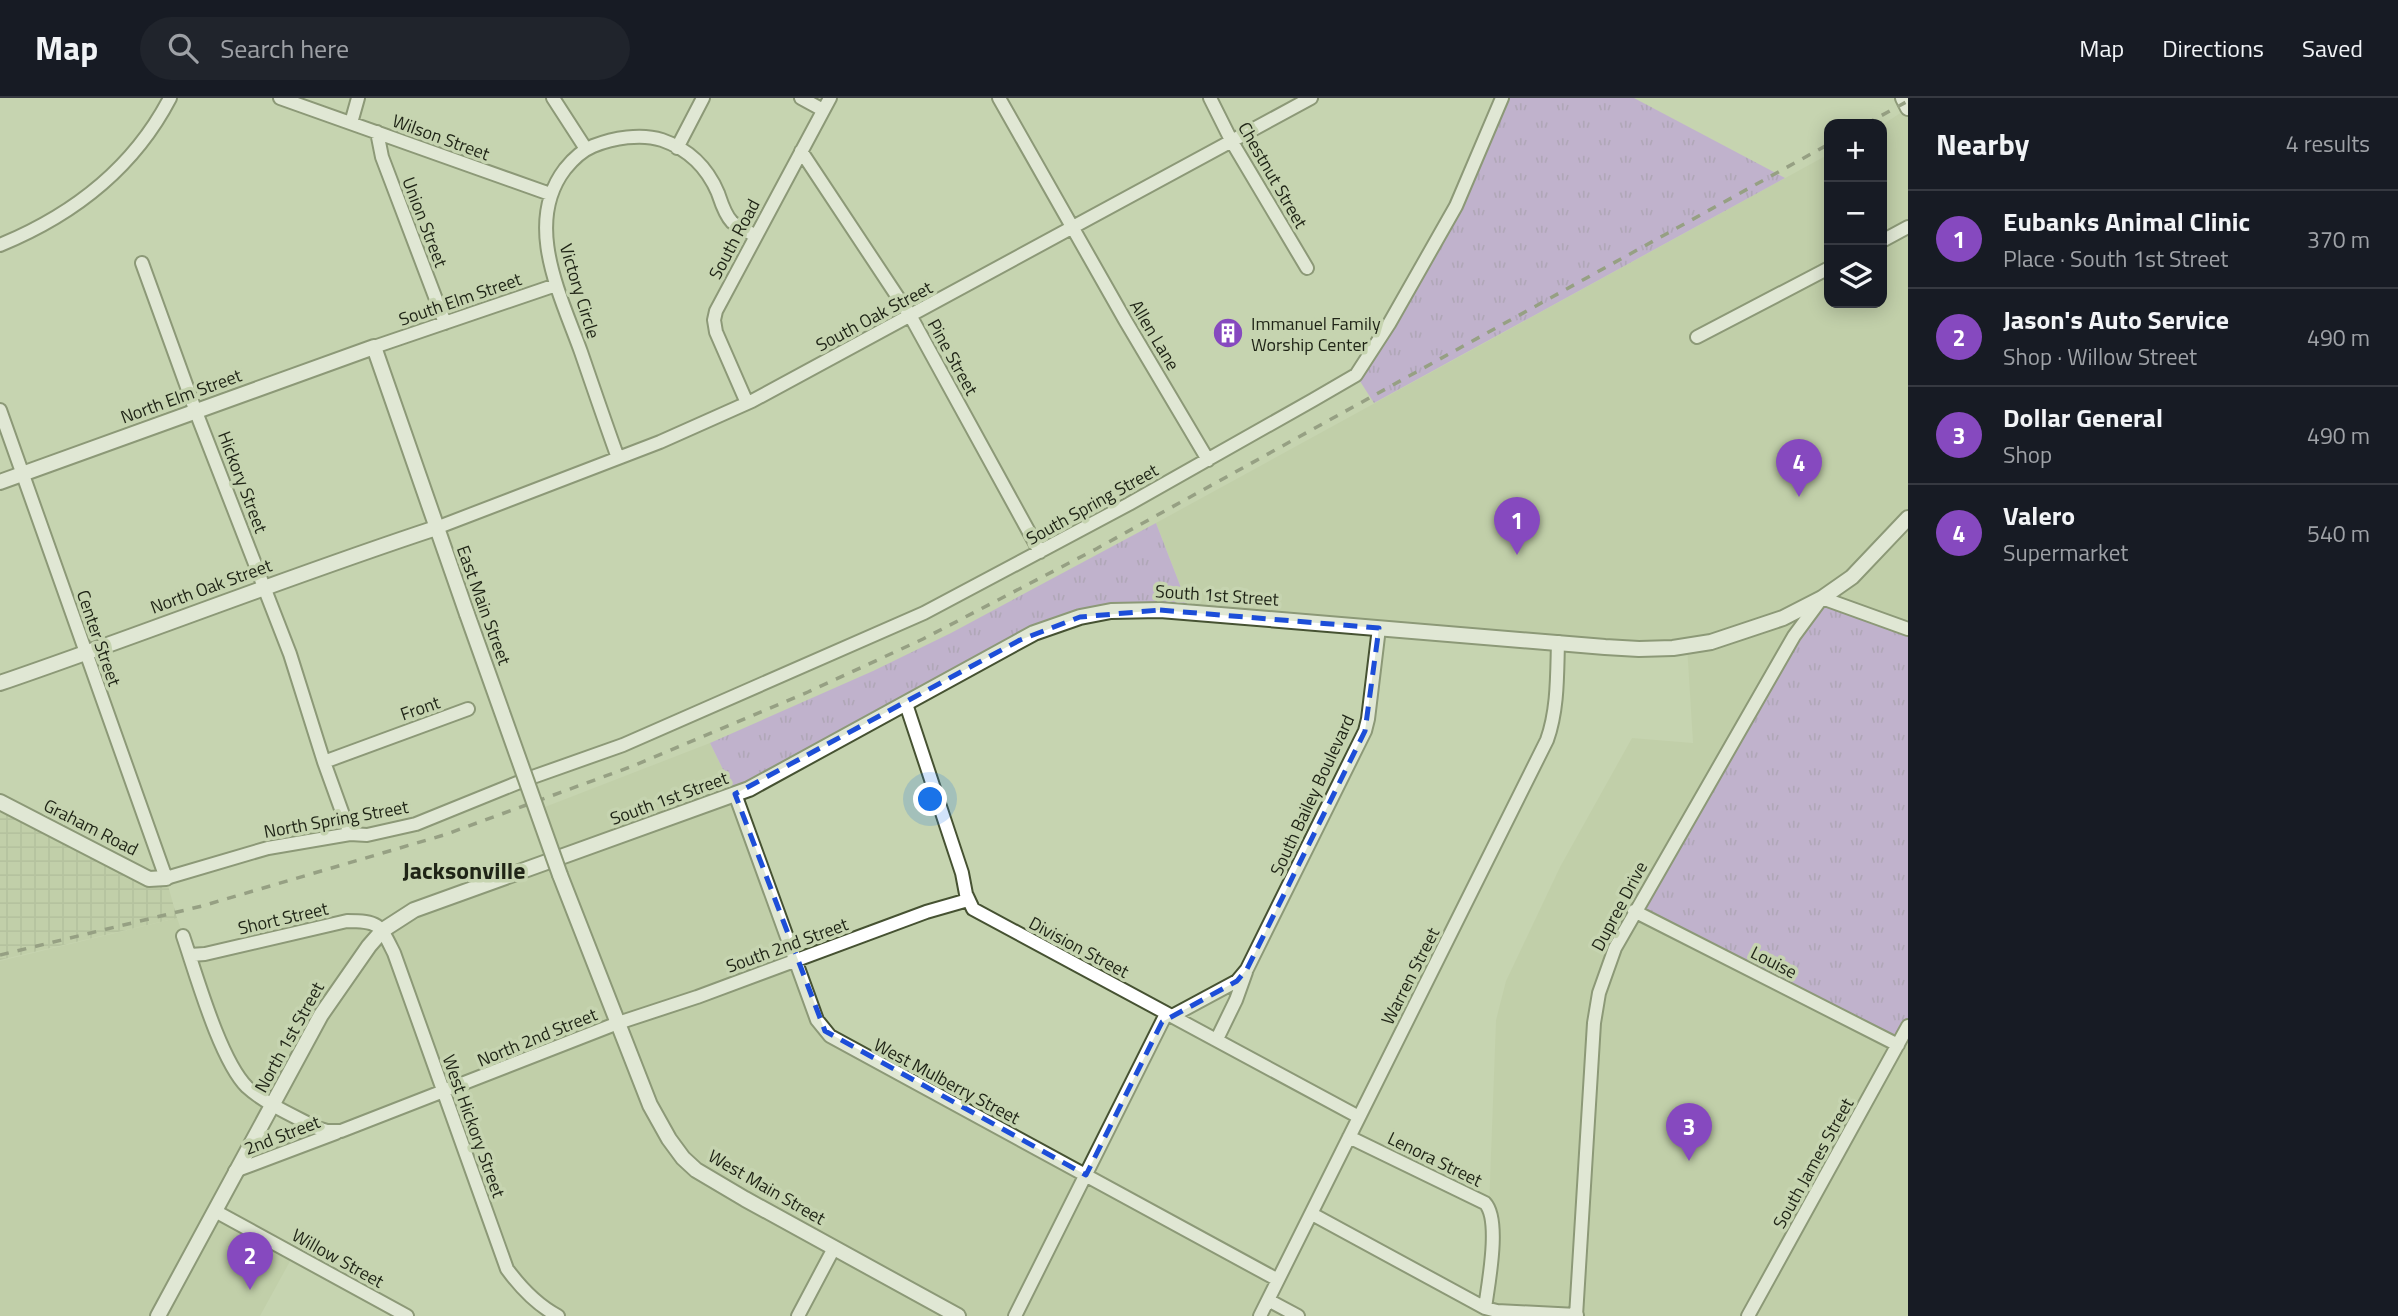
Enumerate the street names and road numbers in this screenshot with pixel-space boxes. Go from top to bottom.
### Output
street label: Wilson Street [388,107,494,167]
street label: Chestnut Street [1232,117,1315,234]
street label: Union Street [395,173,455,272]
street label: South Road [701,194,767,284]
street label: Victory Circle [553,240,607,342]
street label: South Elm Street [395,265,526,333]
street label: South Oak Street [811,274,938,358]
street label: Allen Lane [1123,295,1187,375]
street label: Pine Street [921,314,985,401]
street label: North Elm Street [117,361,246,430]
street label: Hickory Street [211,427,275,537]
street label: South Spring Street [1021,456,1164,552]
street label: East Main Street [450,541,518,669]
street label: North Oak Street [146,551,276,621]
street label: South 1st Street [1154,577,1280,613]
street label: Center Street [70,586,128,690]
street label: Front [396,688,444,727]
street label: South Bailey Boulevard [1263,710,1361,880]
street label: South 1st Street [606,764,732,832]
street label: Graham Road [39,792,143,862]
street label: North Spring Street [262,793,411,845]
street label: Dupree Drive [1584,856,1654,956]
street label: Short Street [235,894,331,941]
street label: Division Street [1024,909,1134,985]
street label: South 2nd Street [722,910,853,980]
street label: Warren Street [1374,922,1446,1029]
street label: Louise [1746,939,1802,985]
street label: North 1st Street [247,976,331,1097]
street label: North 2nd Street [473,1000,602,1073]
street label: West Mulberry Street [869,1031,1026,1131]
street label: West Hickory Street [436,1051,513,1202]
street label: South James Street [1766,1092,1860,1233]
street label: 2nd Street [240,1108,325,1162]
street label: Lenora Street [1383,1124,1488,1194]
street label: West Main Street [703,1142,831,1232]
street label: Willow Street [287,1222,390,1295]

